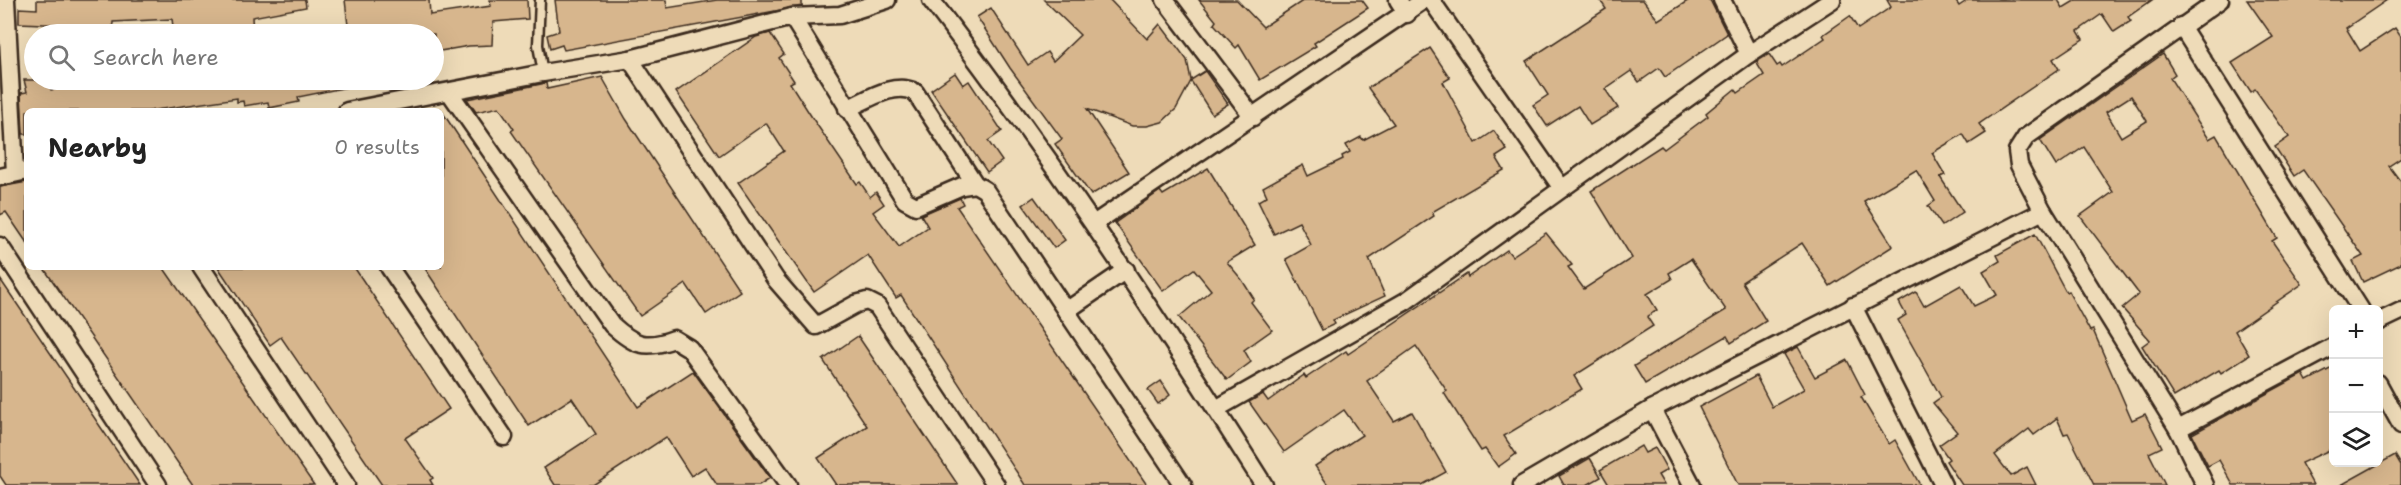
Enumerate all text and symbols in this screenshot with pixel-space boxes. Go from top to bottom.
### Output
search box [24,24,444,90]
icon: search [45,41,78,74]
text: Search here [93,43,219,72]
text: Nearby [48,130,147,165]
text: 0 results [334,134,420,160]
map controls [2329,305,2383,467]
button: + [2329,305,2383,359]
button: − [2329,359,2383,413]
button: layers [2329,413,2383,467]

